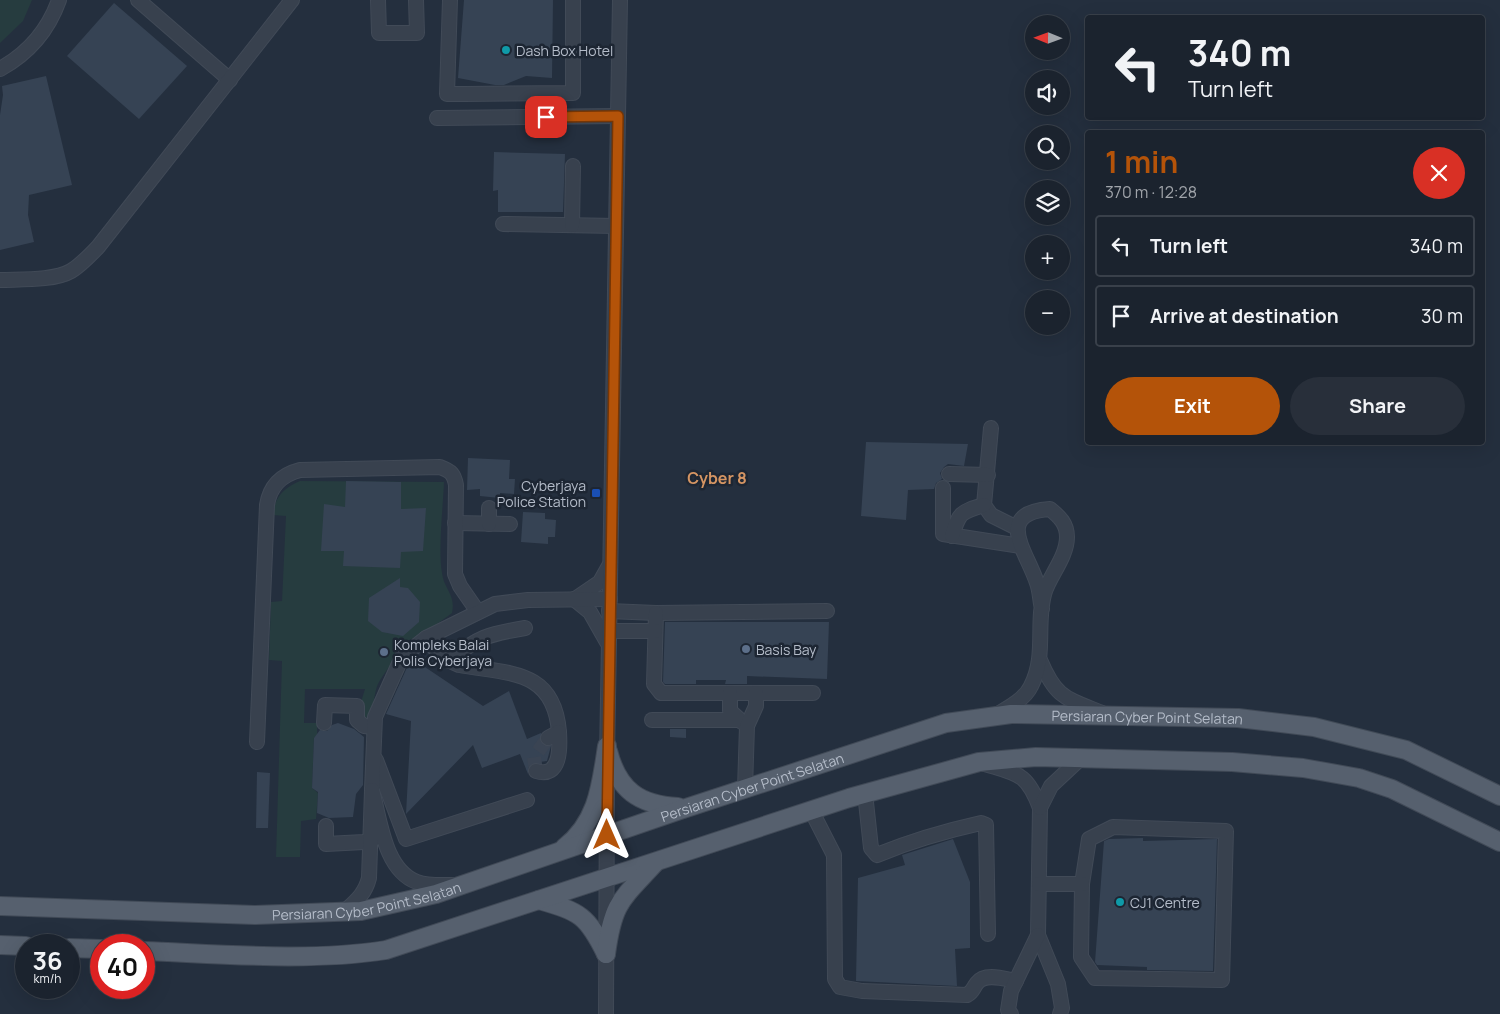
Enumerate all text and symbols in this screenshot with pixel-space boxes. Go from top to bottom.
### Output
north arrow [1025,15,1070,60]
map controls [1025,15,1070,335]
text: 340 m [1188,29,1291,77]
icon: left [1105,35,1170,100]
place label: Dash Box Hotel [516,41,613,60]
marker: Dash Box Hotel [500,44,512,56]
button: sound [1025,70,1070,115]
text: Turn left [1188,74,1273,104]
pin [525,96,567,138]
icon: arrive [532,103,560,131]
button: search [1025,125,1070,170]
text: 1 min [1105,141,1178,182]
button: close [1413,147,1465,199]
button: layers [1025,180,1070,225]
text: 370 m · 12:28 [1105,181,1197,203]
icon: left [1107,232,1135,260]
text: Turn left [1150,233,1228,259]
text: 340 m [1410,233,1463,259]
button: + [1025,235,1070,280]
button: − [1025,290,1070,335]
icon: arrive [1107,302,1135,330]
text: Arrive at destination [1150,303,1339,329]
text: 30 m [1421,303,1463,329]
button: Exit [1105,377,1280,435]
button: Share [1290,377,1465,435]
district label: Cyber 8 [687,467,747,489]
place label: Cyberjaya Police Station [497,476,586,511]
marker: Cyberjaya Police Station [590,487,602,499]
place label: Kompleks Balai Polis Cyberjaya [394,635,492,670]
place label: Basis Bay [756,640,817,659]
marker: Basis Bay [740,643,752,655]
marker: Kompleks Balai Polis Cyberjaya [378,646,390,658]
street label: Persiaran Cyber Point Selatan [1051,705,1244,728]
street label: Persiaran Cyber Point Selatan [658,748,846,825]
position arrow [580,808,632,860]
street label: Persiaran Cyber Point Selatan [272,877,463,924]
place label: CJ1 Centre [1130,893,1200,912]
marker: CJ1 Centre [1114,896,1126,908]
speed limit sign: 40 [90,934,155,999]
text: 36 [32,943,63,978]
text: km/h [34,970,61,987]

